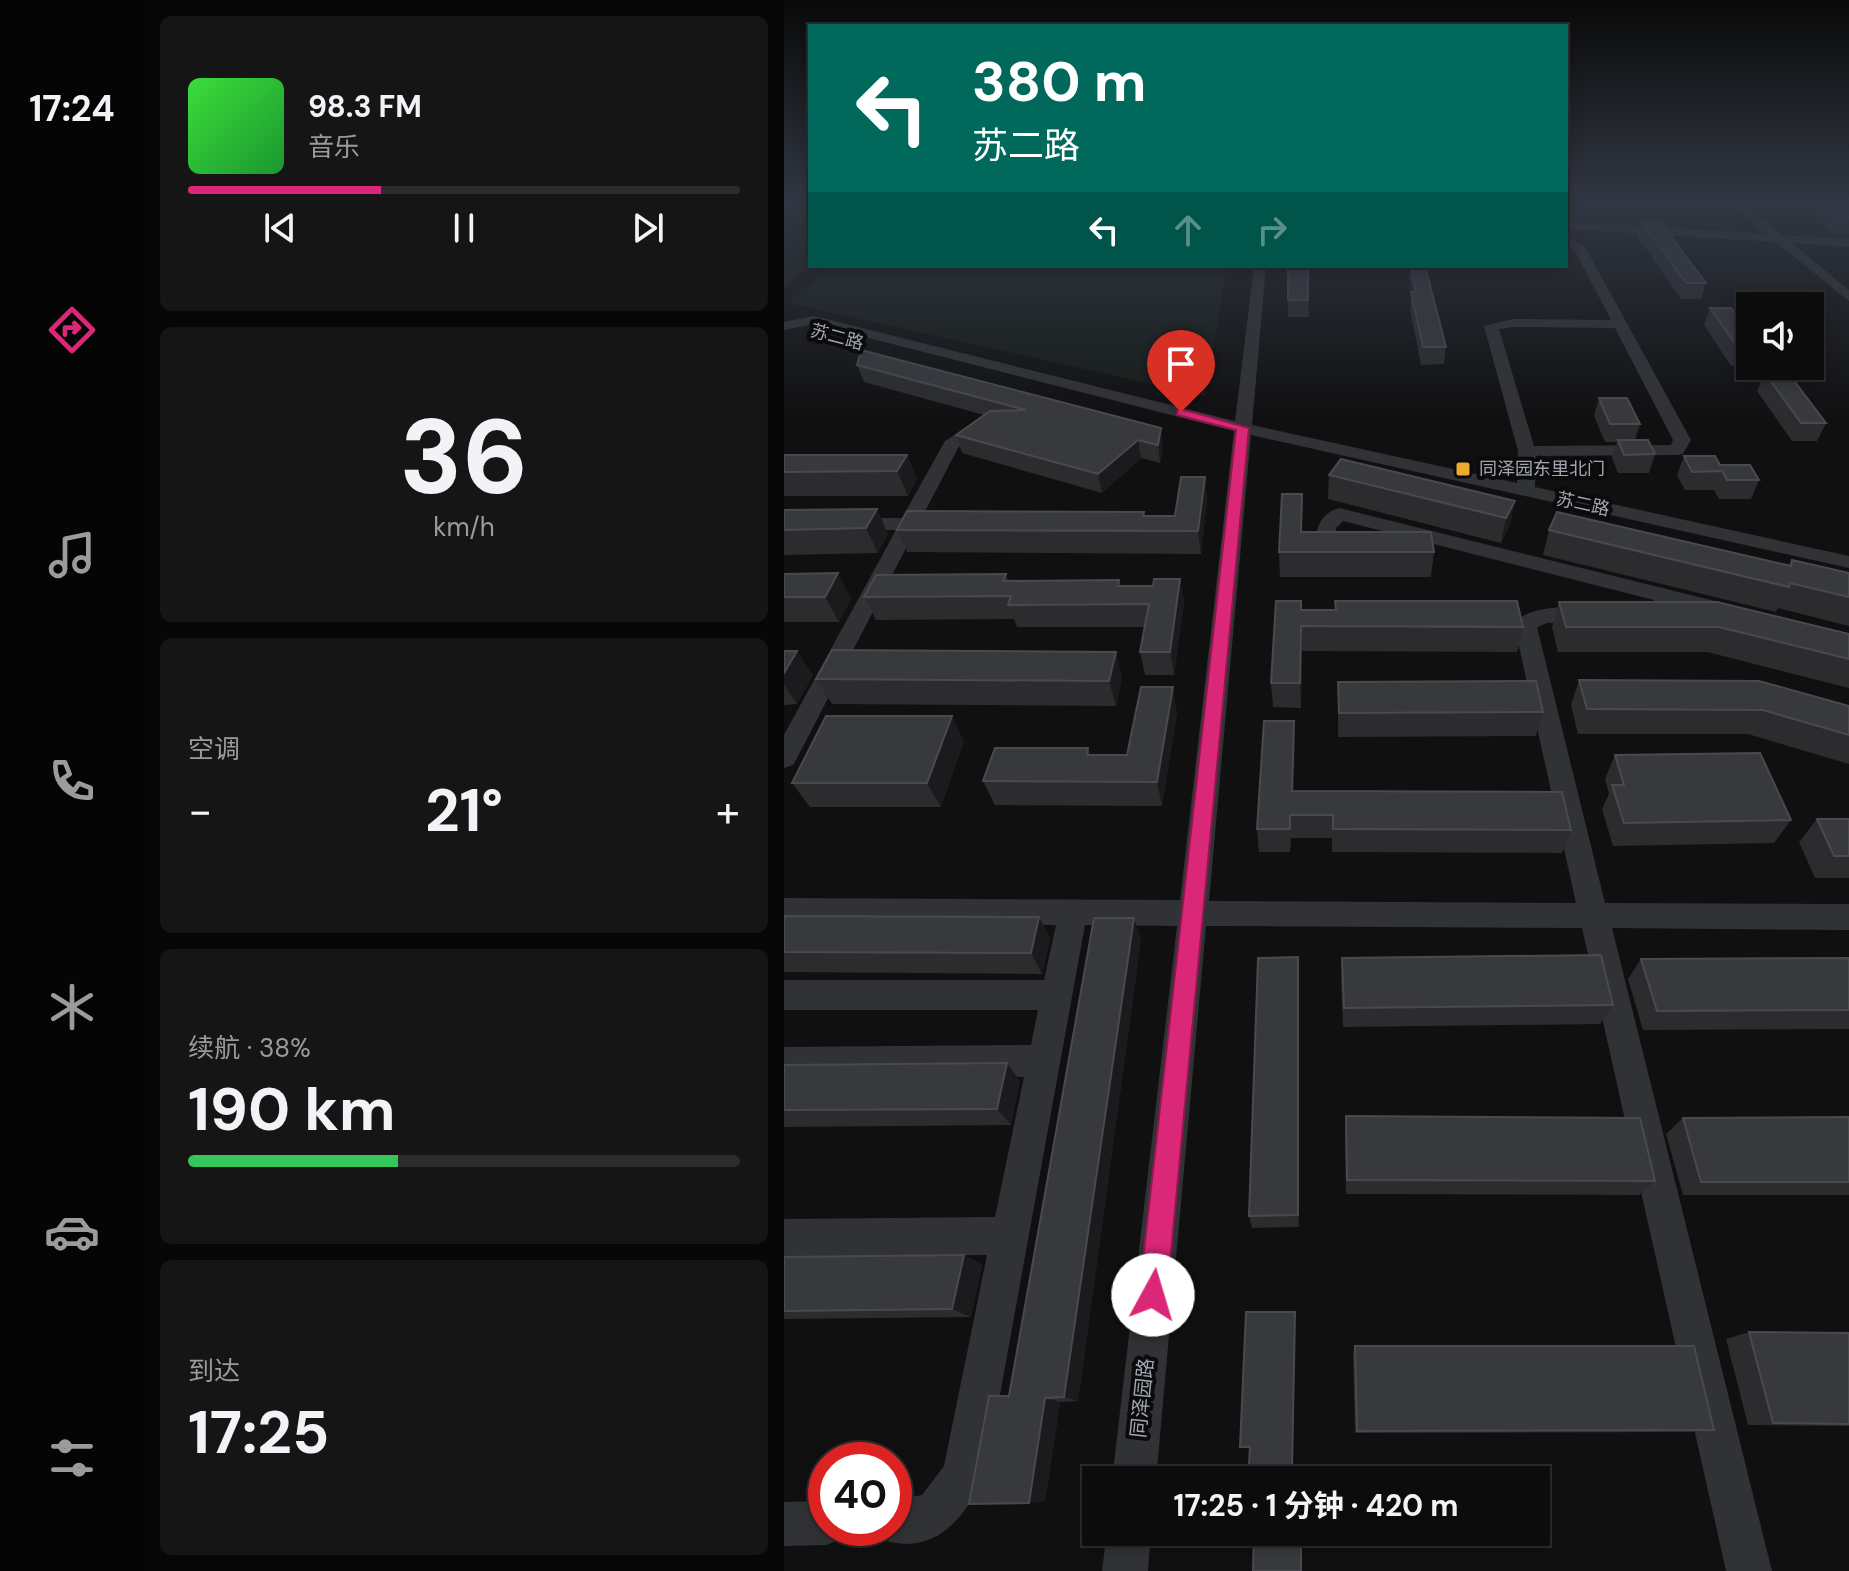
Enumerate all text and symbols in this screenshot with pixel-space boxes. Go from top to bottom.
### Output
text: 380 m [972,45,1147,118]
icon: left [840,56,944,160]
text: 17:24 [29,85,115,132]
text: 98.3 FM [308,87,422,126]
text: 苏二路 [972,122,1080,169]
text: 音乐 [308,130,360,164]
icon: previous [258,206,302,250]
icon: pause [442,206,486,250]
icon: next [626,206,670,250]
icon: left [1082,208,1126,252]
icon: ahead [1166,208,1210,252]
icon: right [1250,208,1294,252]
map controls [1736,292,1824,380]
button: sound [1736,292,1824,380]
icon: directions [44,302,100,358]
street label: 苏二路 [808,318,866,356]
pin [1147,330,1215,412]
icon: arrive [1159,342,1203,386]
text: 36 [400,390,528,525]
place label: 同泽园东里北门 [1479,457,1605,481]
marker: 同泽园东里北门 [1454,460,1472,478]
street label: 苏二路 [1554,487,1612,521]
text: km/h [433,510,495,544]
icon: music [44,527,100,583]
text: 空调 [188,732,240,766]
icon: phone [44,753,100,809]
text: 21° [425,771,503,850]
text: − [188,782,212,840]
text: + [716,782,740,840]
icon: climate [44,979,100,1035]
text: 续航 · 38% [188,1031,311,1065]
text: 190 km [188,1070,395,1149]
icon: car [44,1204,100,1260]
position arrow [1111,1253,1195,1337]
text: 到达 [188,1354,240,1388]
street label: 同泽园路 [1125,1357,1159,1439]
text: 17:25 [188,1393,329,1472]
icon: filters [44,1430,100,1486]
speed limit sign: 40 [808,1442,912,1546]
text: 17:25 · 1 分钟 · 420 m [1174,1486,1459,1525]

